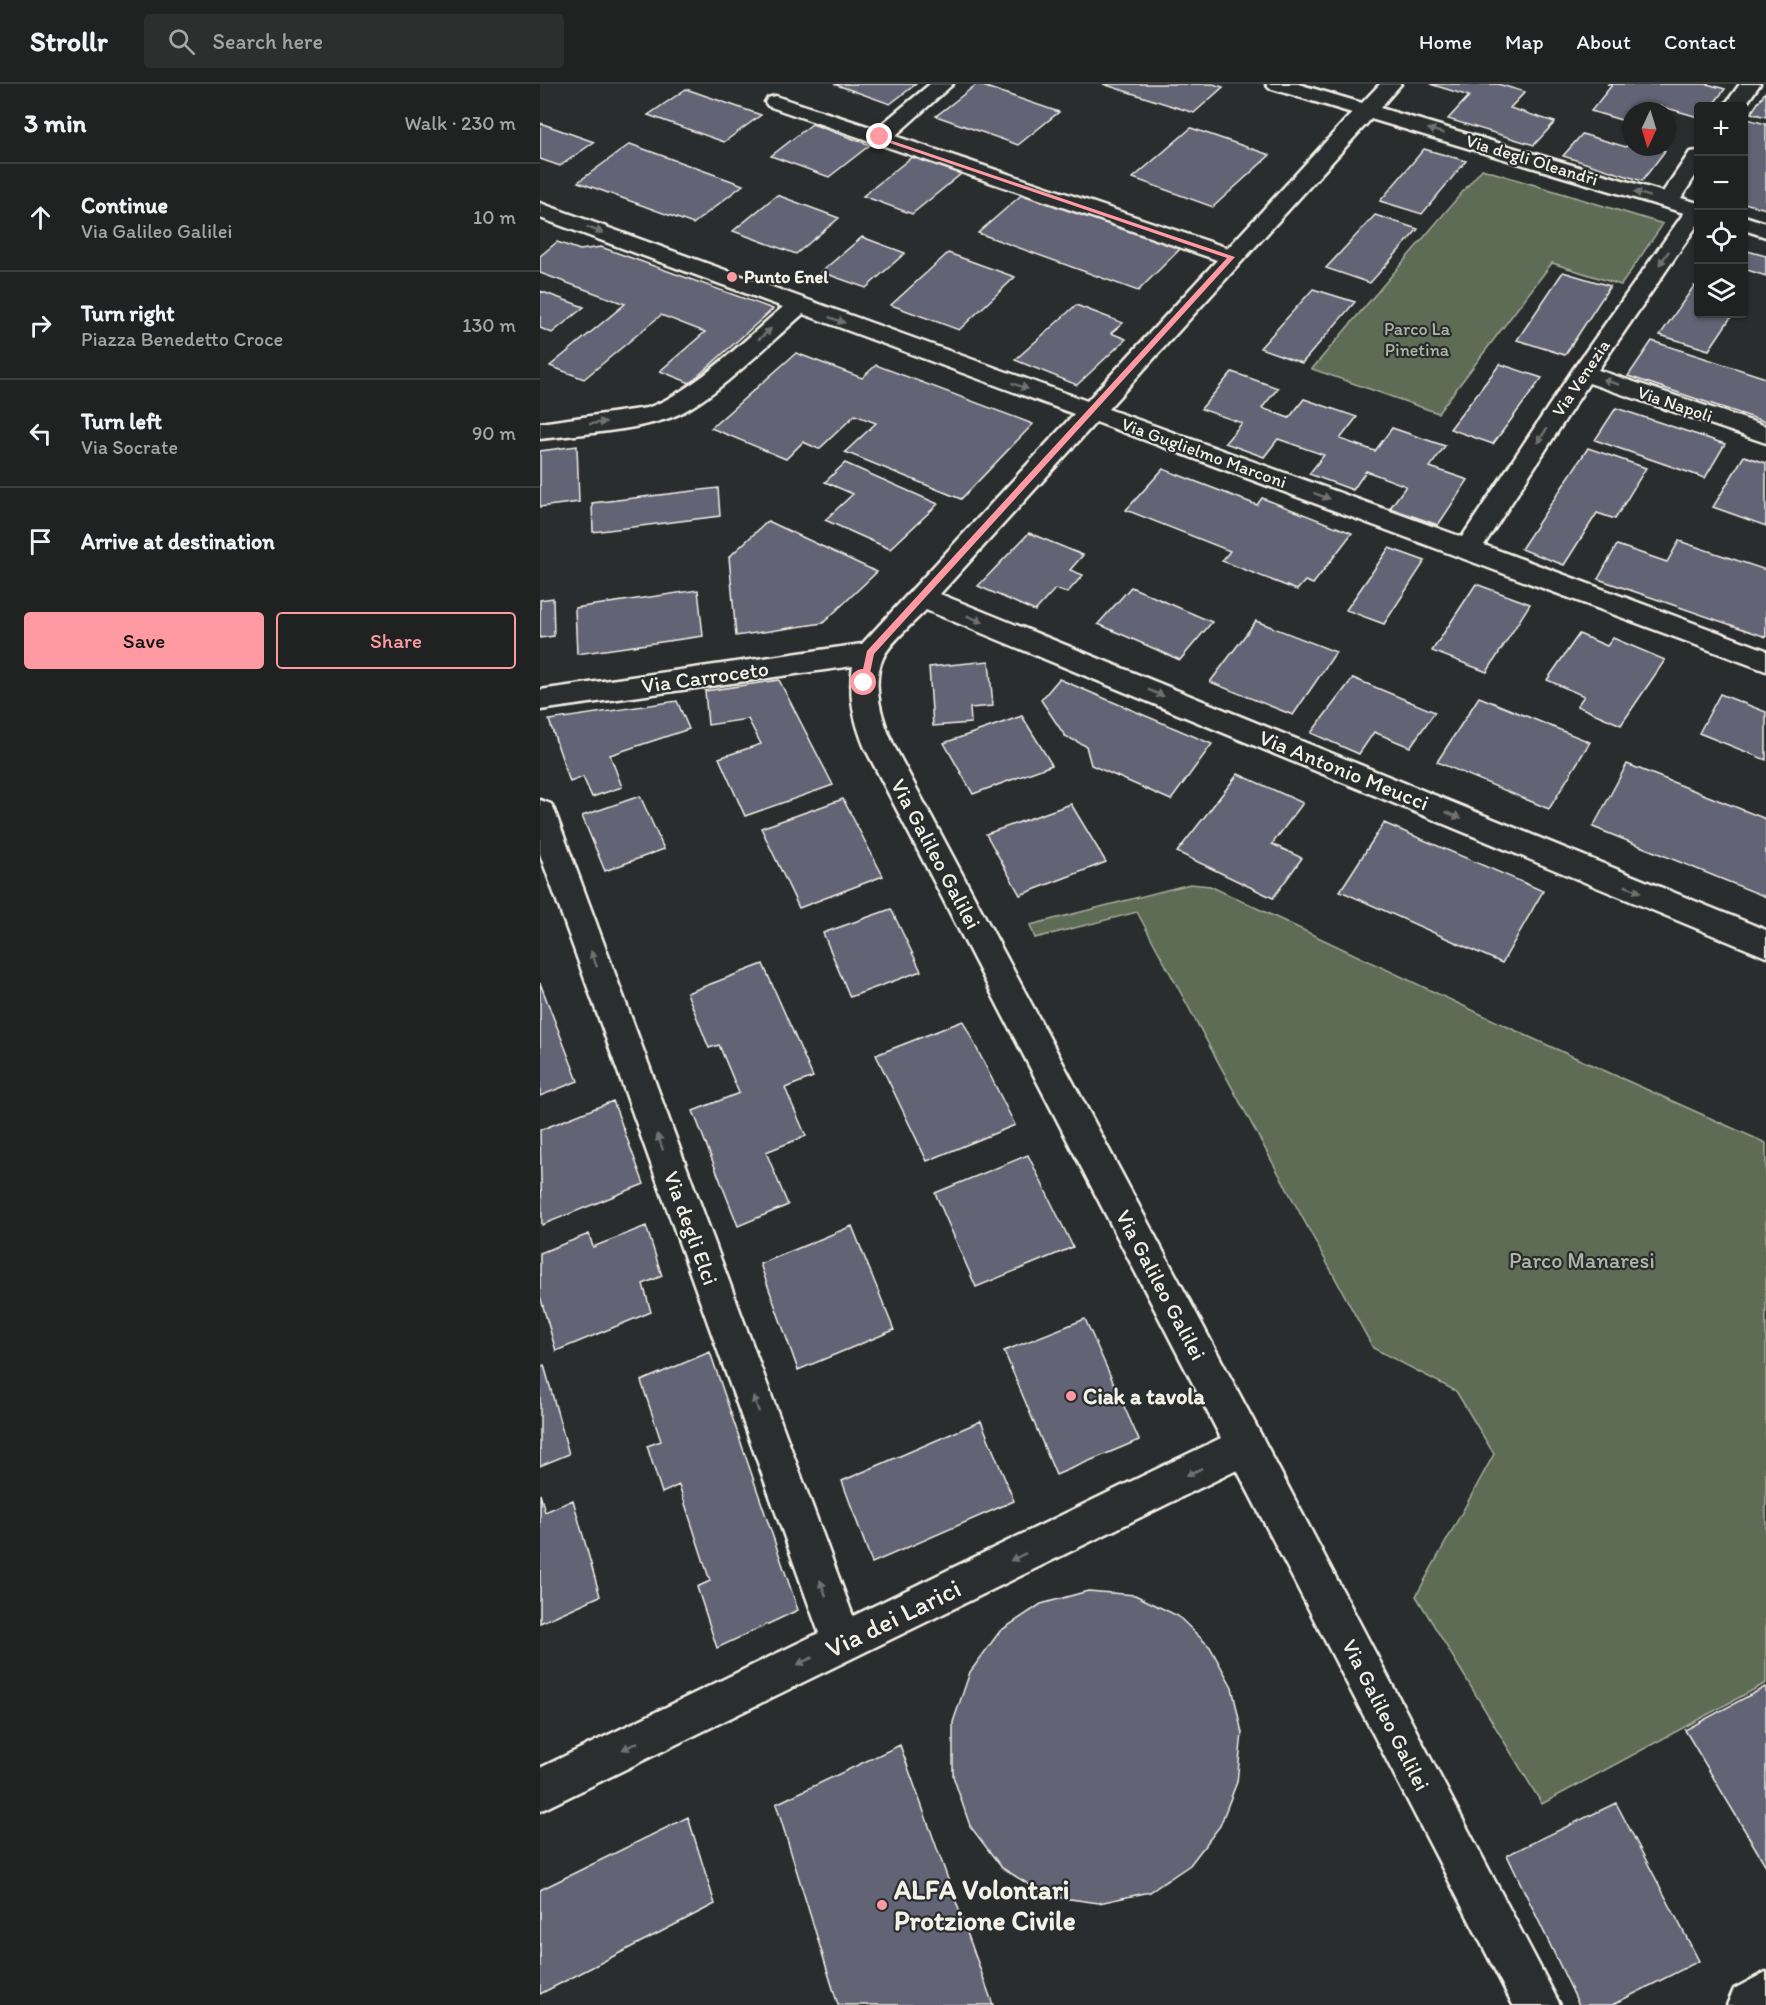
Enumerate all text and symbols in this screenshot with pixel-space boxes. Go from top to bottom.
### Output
search box [144,14,564,68]
text: Strollr [30,24,108,58]
icon: search [165,25,198,58]
text: Search here [213,28,323,55]
text: Home [1419,29,1472,54]
text: Map [1505,29,1544,54]
text: About [1577,29,1631,54]
text: Contact [1664,29,1736,54]
north arrow [1622,102,1676,156]
map controls [1694,102,1748,318]
button: + [1694,102,1748,156]
text: 3 min [24,107,86,139]
text: Walk · 230 m [404,111,516,135]
route end [866,123,892,149]
one-way arrow [1427,126,1445,135]
street label: Via degli Oleandri [1463,129,1601,191]
button: − [1694,156,1748,210]
one-way arrow [1633,188,1651,198]
text: Continue [81,192,168,219]
icon: ahead [24,201,57,234]
text: 10 m [473,205,516,229]
button: locate [1694,210,1748,264]
text: Via Galileo Galilei [81,219,232,243]
one-way arrow [586,226,604,236]
one-way arrow [1658,249,1670,265]
button: layers [1694,264,1748,318]
place label: Punto Enel [744,266,829,288]
marker: Punto Enel [725,270,739,284]
text: Turn right [81,300,175,327]
icon: right [24,309,57,342]
text: 130 m [462,313,516,337]
one-way arrow [828,315,846,325]
park label: Parco La Pinetina [1384,318,1451,361]
text: Piazza Benedetto Croce [81,327,283,351]
one-way arrow [757,328,772,341]
street label: Via Venezia [1547,335,1615,421]
one-way arrow [1602,377,1620,387]
street label: Via Napoli [1635,381,1715,427]
one-way arrow [1011,382,1029,392]
text: Turn left [81,408,162,435]
street label: Via Guglielmo Marconi [1118,413,1290,493]
icon: left [24,417,57,450]
one-way arrow [588,418,607,427]
text: 90 m [472,421,516,445]
one-way arrow [1537,428,1548,444]
text: Via Socrate [81,435,178,459]
one-way arrow [1313,491,1331,501]
icon: arrive [24,525,57,558]
text: Arrive at destination [81,528,275,555]
button: Save [24,612,264,669]
button: Share [276,612,516,669]
one-way arrow [967,614,985,624]
street label: Via Carroceto [640,655,770,699]
route start [850,669,876,695]
one-way arrow [1147,688,1165,698]
street label: Via Antonio Meucci [1255,724,1433,816]
street label: Via Galileo Galilei [885,774,987,934]
one-way arrow [1444,810,1462,820]
one-way arrow [1624,885,1642,894]
one-way arrow [588,950,598,968]
one-way arrow [655,1133,665,1151]
street label: Via degli Elci [658,1167,724,1289]
street label: Via Galileo Galilei [1110,1205,1212,1365]
park label: Parco Manaresi [1509,1247,1655,1274]
place label: Ciak a tavola [1083,1383,1206,1410]
marker: Ciak a tavola [1064,1389,1078,1403]
one-way arrow [751,1395,761,1413]
one-way arrow [1185,1467,1202,1477]
one-way arrow [1010,1553,1027,1562]
street label: Via dei Larici [820,1571,966,1665]
one-way arrow [817,1578,827,1596]
street label: Via Galileo Galilei [1336,1635,1436,1795]
one-way arrow [797,1656,814,1665]
one-way arrow [621,1741,638,1751]
place label: ALFA Volontari Protzione Civile [893,1873,1076,1937]
marker: ALFA Volontari Protzione Civile [875,1898,889,1912]

